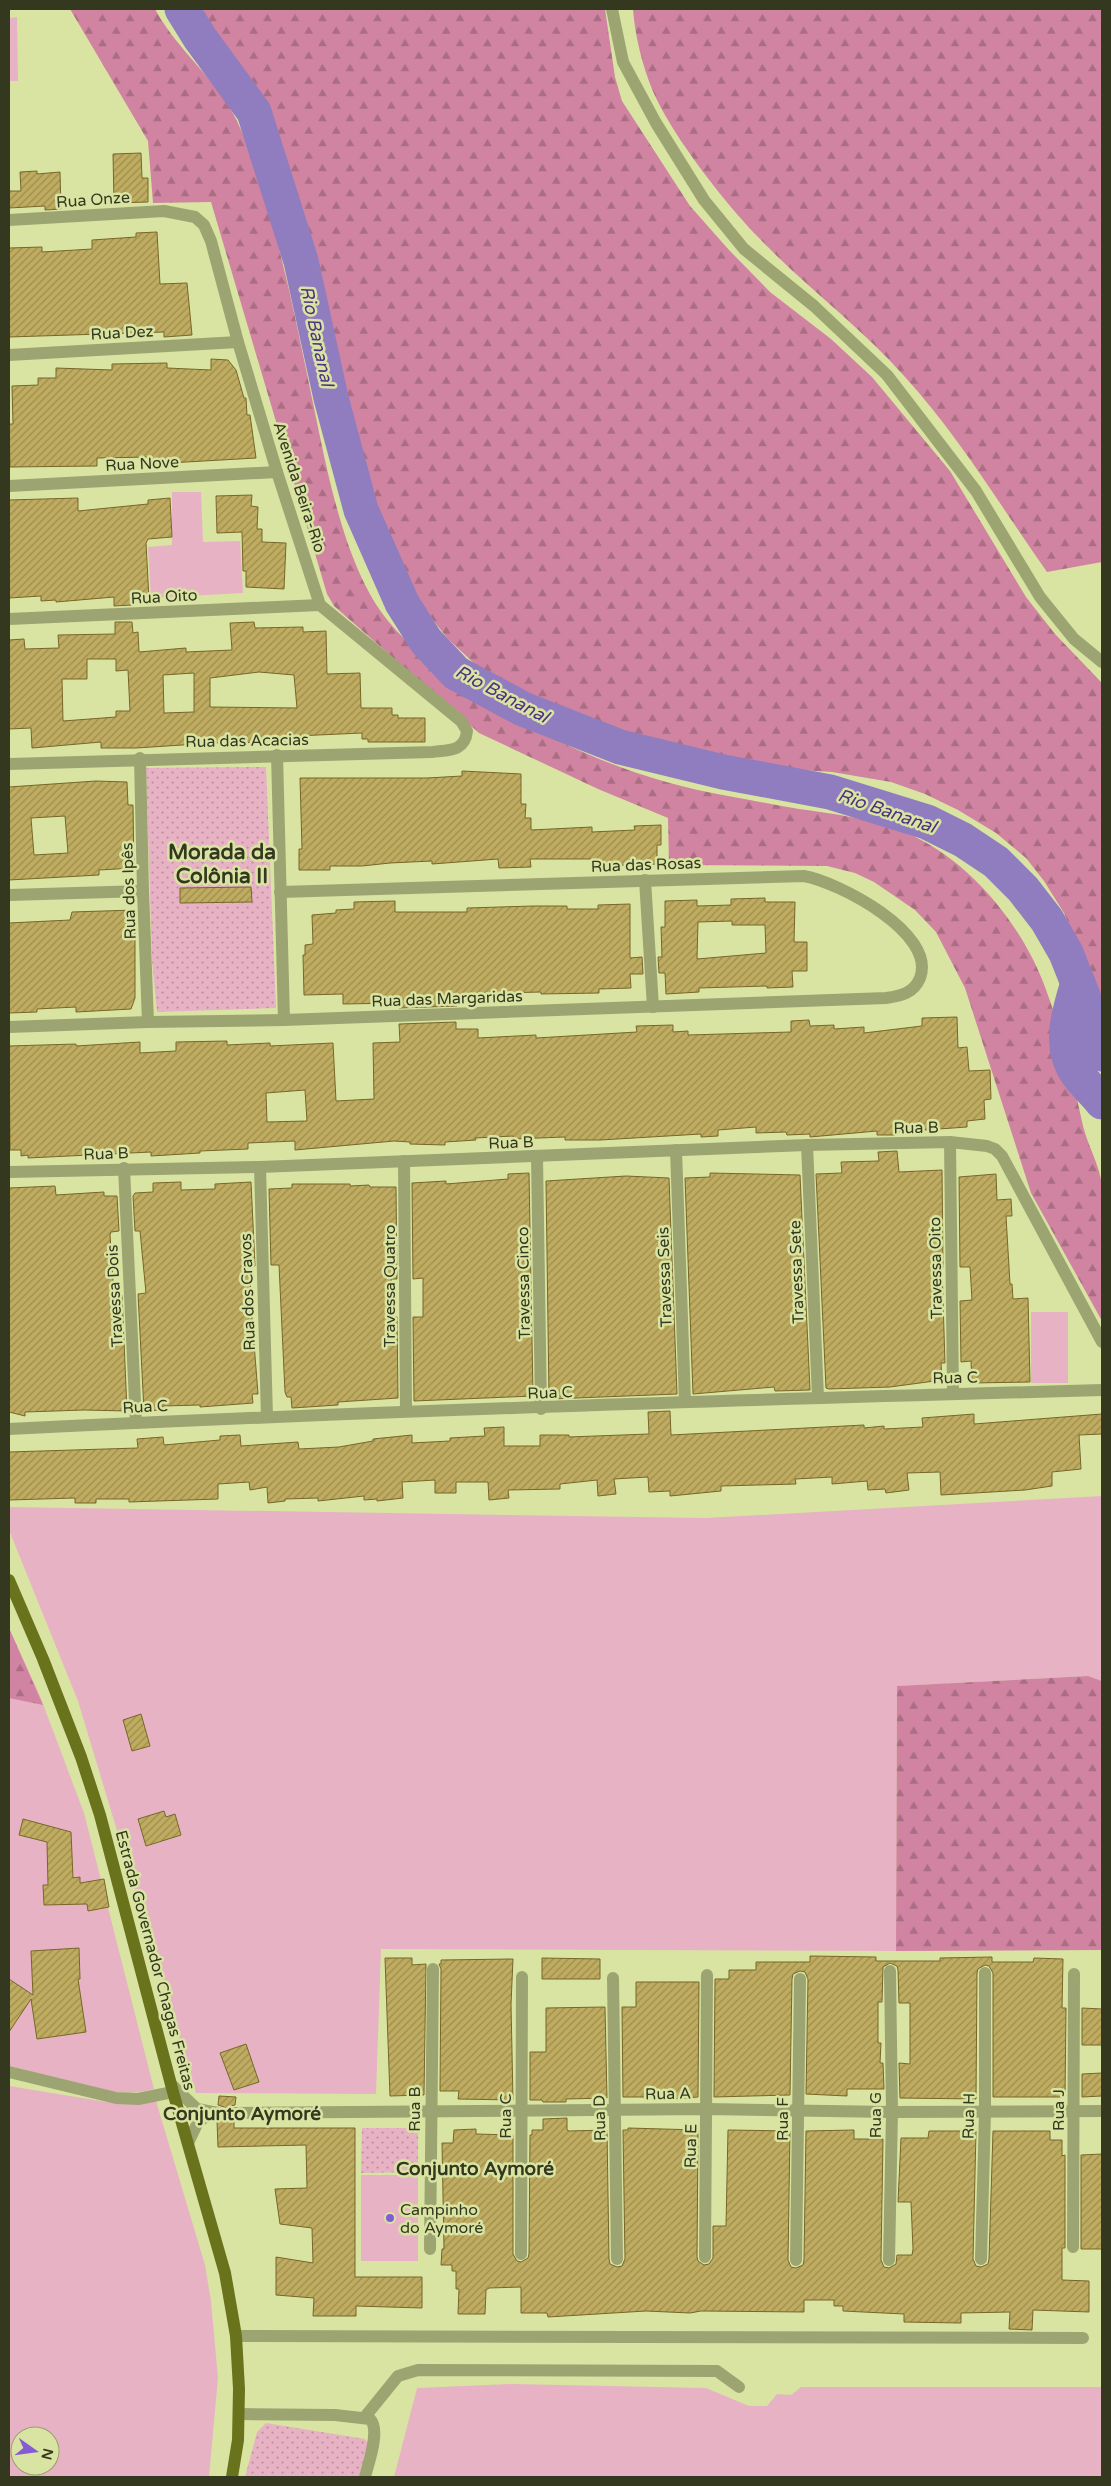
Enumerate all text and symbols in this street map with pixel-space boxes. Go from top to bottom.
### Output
street label: Rua Onze [56,187,131,213]
water label: Rio Bananal [296,284,339,391]
street label: Rua Dez [90,321,154,345]
street label: Avenida Beira-Rio [268,419,330,555]
street label: Rua Nove [105,452,180,476]
street label: Rua Oito [130,585,198,609]
water label: Rio Bananal [452,660,554,729]
street label: Rua das Acacias [185,730,309,752]
water label: Rio Bananal [835,784,941,839]
district label: Morada da Colônia II [168,840,276,889]
street label: Rua dos Ipês [117,842,141,940]
street label: Rua das Rosas [590,853,702,877]
street label: Rua das Margaridas [371,986,523,1012]
street label: Rua B [893,1118,939,1138]
street label: Rua B [488,1132,534,1154]
street label: Rua B [83,1143,129,1165]
street label: Travessa Oito [925,1217,947,1319]
street label: Travessa Sete [785,1220,809,1324]
street label: Travessa Quatro [380,1225,400,1347]
street label: Travessa Cinco [513,1226,535,1340]
street label: Travessa Seis [653,1227,677,1327]
street label: Rua dos Cravos [236,1233,260,1351]
street label: Travessa Dois [102,1244,128,1348]
street label: Rua C [932,1368,978,1388]
street label: Rua C [527,1382,573,1404]
street label: Rua C [122,1396,168,1418]
street label: Estrada Governador Chagas Freitas [111,1828,199,2092]
street label: Rua A [645,2084,691,2104]
street label: Rua B [405,2086,425,2132]
street label: Rua J [1049,2089,1069,2131]
street label: Rua G [866,2092,886,2138]
street label: Rua C [496,2093,516,2139]
street label: Rua H [959,2093,979,2139]
street label: Rua D [590,2095,610,2141]
street label: Rua F [773,2097,793,2141]
district label: Conjunto Aymoré [163,2103,321,2126]
street label: Rua E [681,2124,701,2168]
district label: Conjunto Aymoré [396,2158,554,2181]
place label: Campinho do Aymoré [400,2200,483,2238]
marker: Campinho do Aymoré [384,2212,396,2224]
north arrow [10,2426,60,2476]
text: N [38,2447,57,2462]

